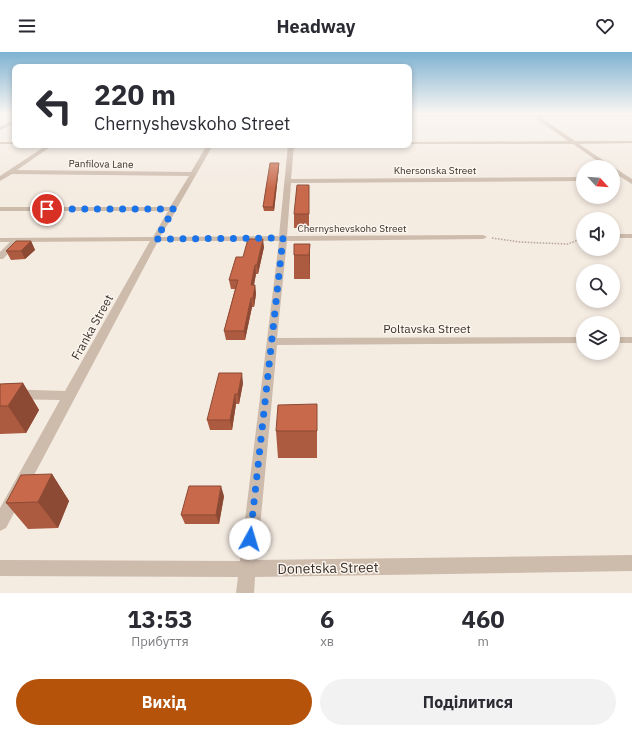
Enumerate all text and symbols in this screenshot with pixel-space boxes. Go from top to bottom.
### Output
icon: menu [16,15,38,37]
text: Headway [277,15,355,38]
icon: heart [594,15,616,37]
text: 220 m [94,76,176,113]
icon: left [28,80,80,132]
text: Chernyshevskoho Street [94,112,290,135]
street label: Panfilova Lane [68,157,134,171]
north arrow [576,160,620,204]
map controls [576,160,620,360]
street label: Khersonska Street [394,164,477,177]
pin [30,192,64,226]
icon: arrive [36,198,58,220]
button: sound [576,212,620,256]
street label: Chernyshevskoho Street [297,222,407,235]
button: search [576,264,620,308]
street label: Franka Street [68,292,116,362]
button: layers [576,316,620,360]
street label: Poltavska Street [383,321,471,336]
position arrow [229,518,271,560]
street label: Donetska Street [277,558,379,578]
text: 13:53 [127,603,193,635]
text: 6 [320,603,334,635]
text: 460 [462,603,505,635]
text: Прибуття [131,633,189,650]
text: хв [320,633,334,650]
text: m [477,633,489,650]
button: Вихід [16,679,312,725]
button: Поділитися [320,679,616,725]

